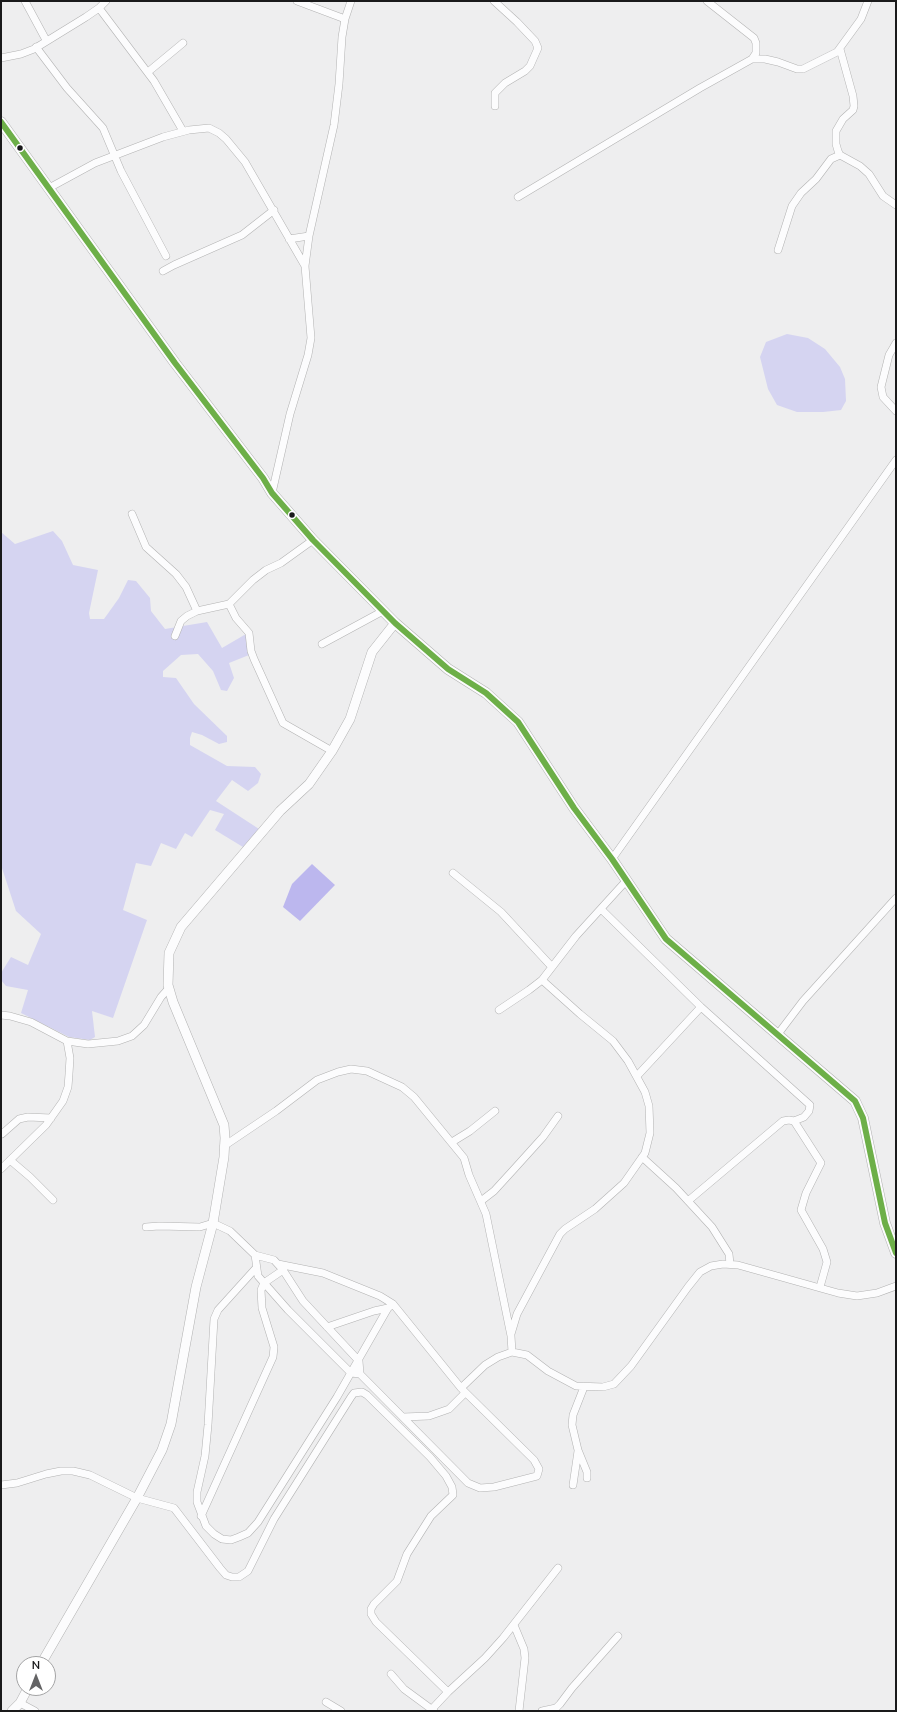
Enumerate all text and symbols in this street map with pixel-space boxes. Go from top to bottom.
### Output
unlabelled marker [15,143,25,153]
unlabelled marker [287,510,297,520]
north arrow [16,1656,56,1696]
text: N [32,1658,40,1672]

